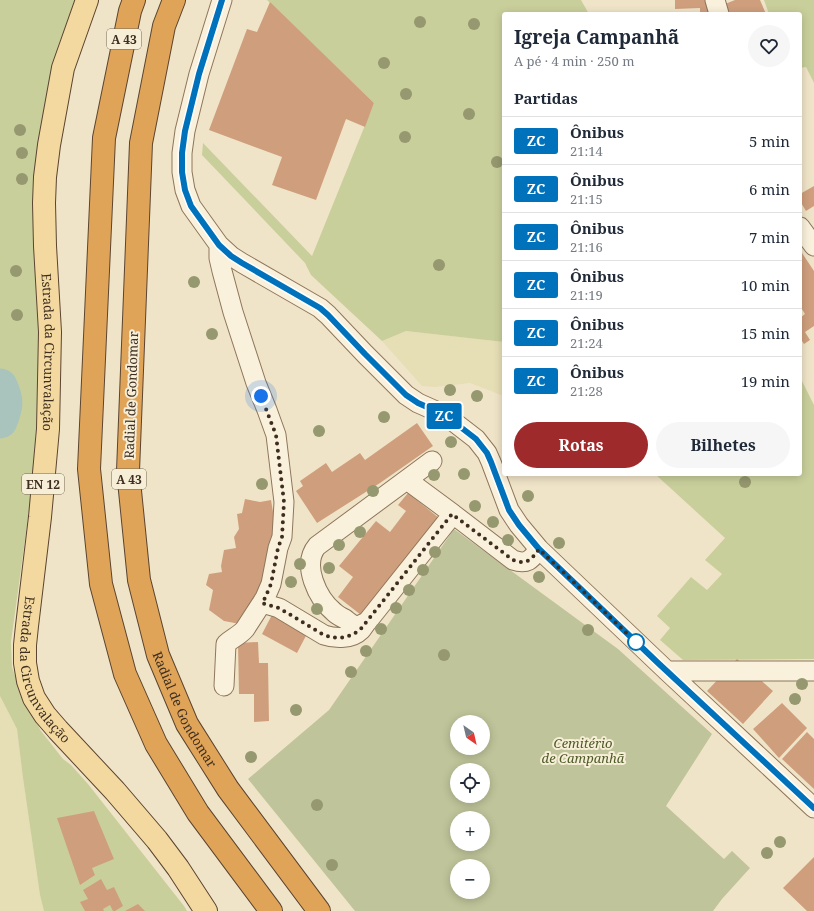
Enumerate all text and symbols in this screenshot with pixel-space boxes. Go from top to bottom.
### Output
text: Igreja Campanhã [514,24,679,50]
button: heart [748,25,790,67]
road number: A 43 [107,29,141,49]
text: A pé · 4 min · 250 m [514,52,634,70]
text: Partidas [514,88,578,108]
text: Ônibus [570,122,624,142]
text: ZC [527,131,545,150]
text: 5 min [749,131,790,151]
text: 21:14 [570,142,603,160]
text: Ônibus [570,170,624,190]
text: ZC [527,179,545,198]
text: 6 min [749,179,790,199]
text: 21:15 [570,190,603,208]
text: Ônibus [570,218,624,238]
text: ZC [527,227,545,246]
text: 7 min [749,227,790,247]
text: 21:16 [570,238,603,256]
text: Ônibus [570,266,624,286]
street label: Estrada da Circunvalação [38,273,59,431]
text: ZC [527,275,545,294]
text: 10 min [741,275,790,295]
text: 21:19 [570,286,603,304]
text: Ônibus [570,314,624,334]
text: ZC [527,323,545,342]
text: 15 min [741,323,790,343]
street label: Radial de Gondomar [120,331,142,459]
text: 21:24 [570,334,603,352]
text: Ônibus [570,362,624,382]
text: ZC [527,371,545,390]
text: 19 min [741,371,790,391]
text: 21:28 [570,382,603,400]
your location [251,386,271,406]
line badge: ZC [426,403,462,429]
text: ZC [435,406,453,425]
button: Rotas [514,422,648,468]
button: Bilhetes [656,422,790,468]
road number: A 43 [112,469,146,489]
road number: EN 12 [22,474,64,494]
street label: Estrada da Circunvalação [16,595,75,747]
unlabelled marker [627,633,645,651]
street label: Radial de Gondomar [149,649,221,771]
north arrow [450,715,490,755]
map controls [450,715,490,899]
park label: Cemitério de Campanhã [542,734,625,767]
button: locate [450,763,490,803]
button: + [450,811,490,851]
button: − [450,859,490,899]

